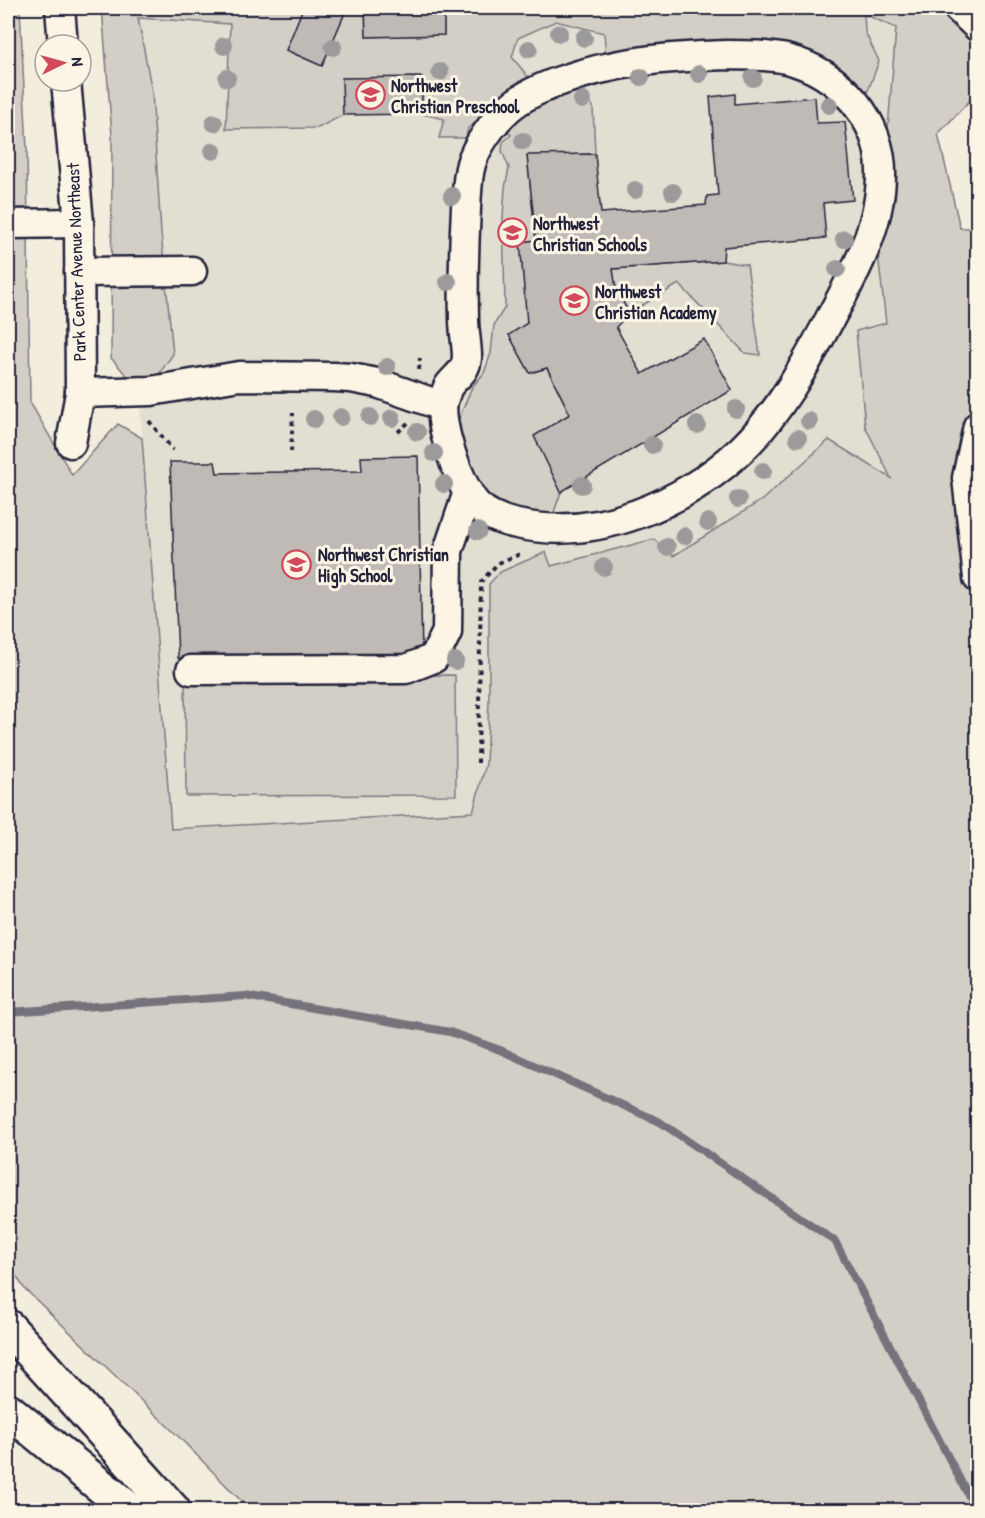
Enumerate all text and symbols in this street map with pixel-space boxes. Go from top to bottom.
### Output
north arrow [33,33,93,93]
text: N [67,56,89,67]
place label: Northwest Christian Preschool [391,73,521,119]
school or university icon: Northwest Christian Preschool [354,79,386,111]
street label: Park Center Avenue Northeast [60,162,92,362]
place label: Northwest Christian Schools [533,211,647,257]
school or university icon: Northwest Christian Schools [496,217,528,249]
place label: Northwest Christian Academy [595,279,717,326]
school or university icon: Northwest Christian Academy [558,285,590,317]
place label: Northwest Christian High School [318,542,449,589]
school or university icon: Northwest Christian High School [281,548,313,580]

